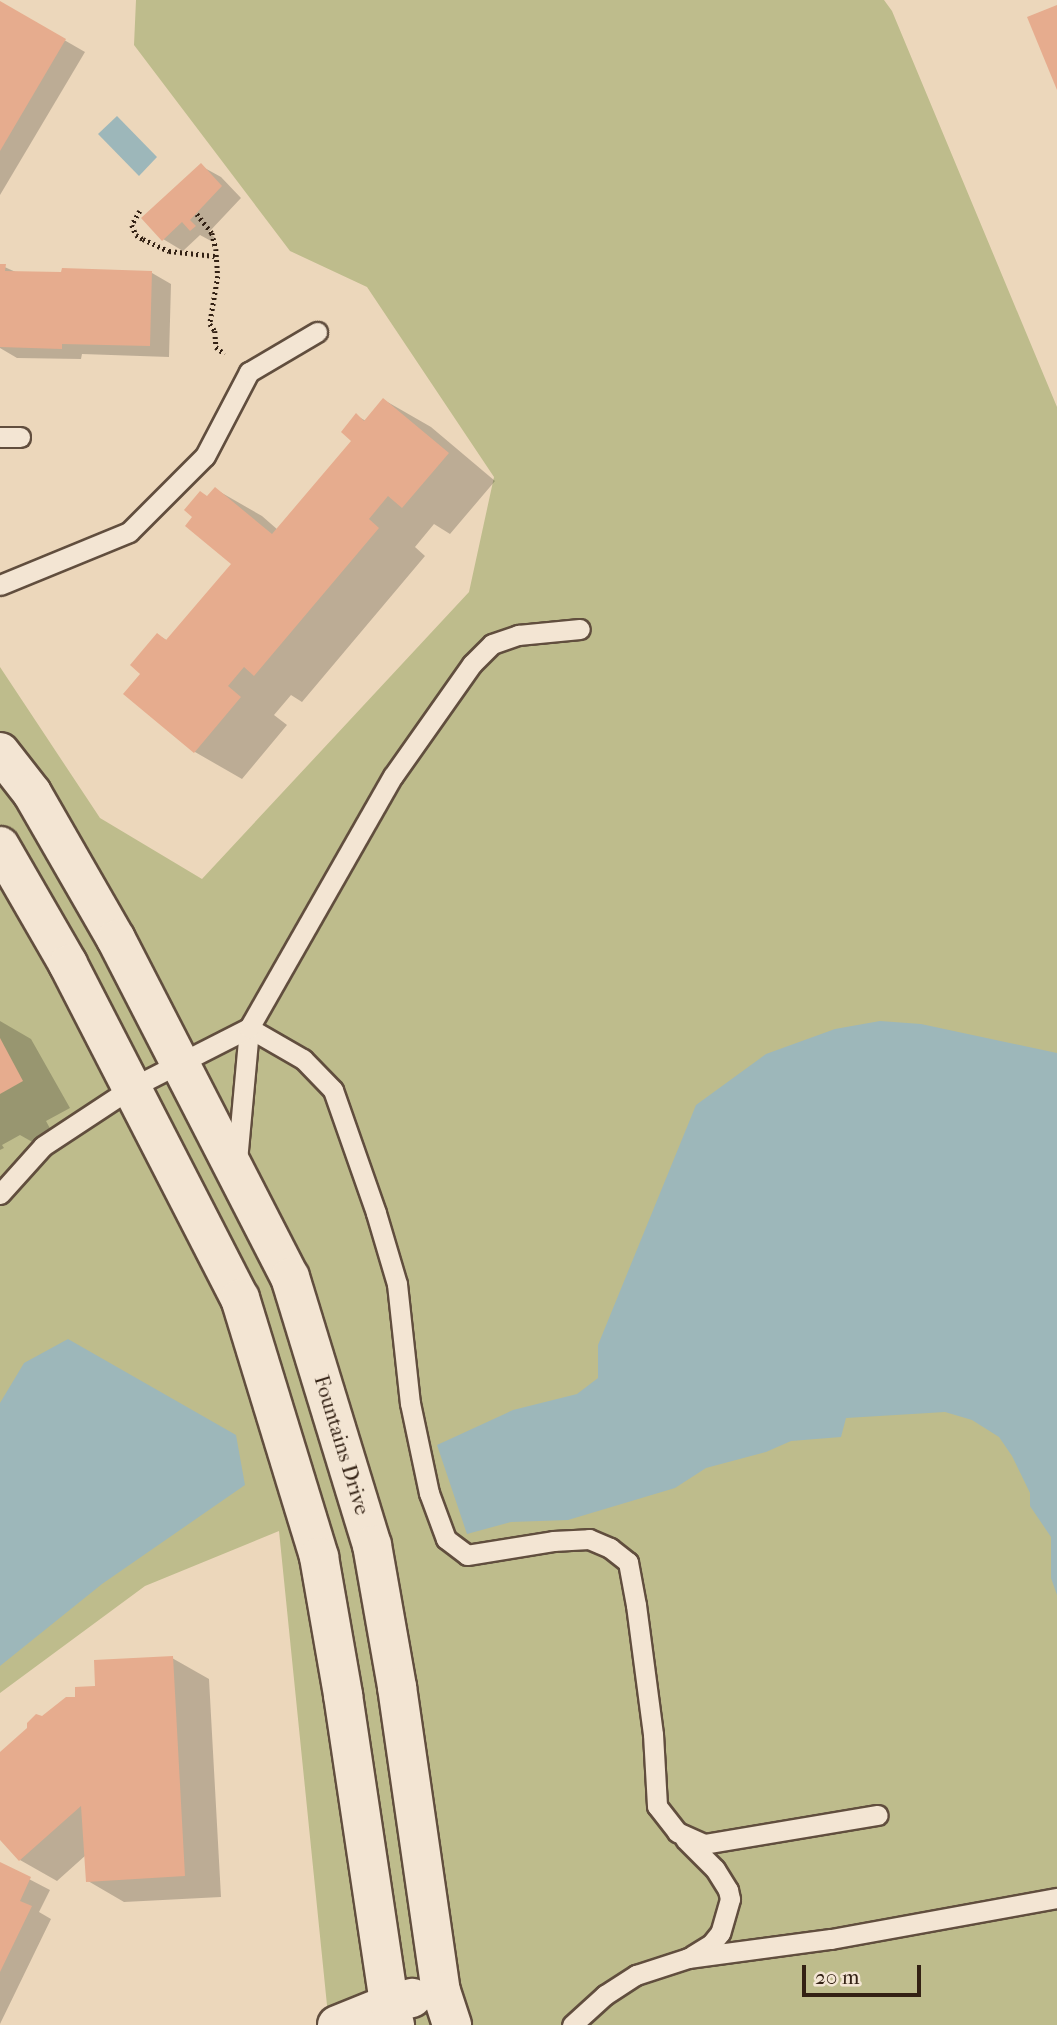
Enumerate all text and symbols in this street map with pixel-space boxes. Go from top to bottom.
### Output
street label: Fountains Drive [309,1372,375,1518]
scale bar [805,1952,924,1996]
text: 20 m [815,1965,859,1989]

